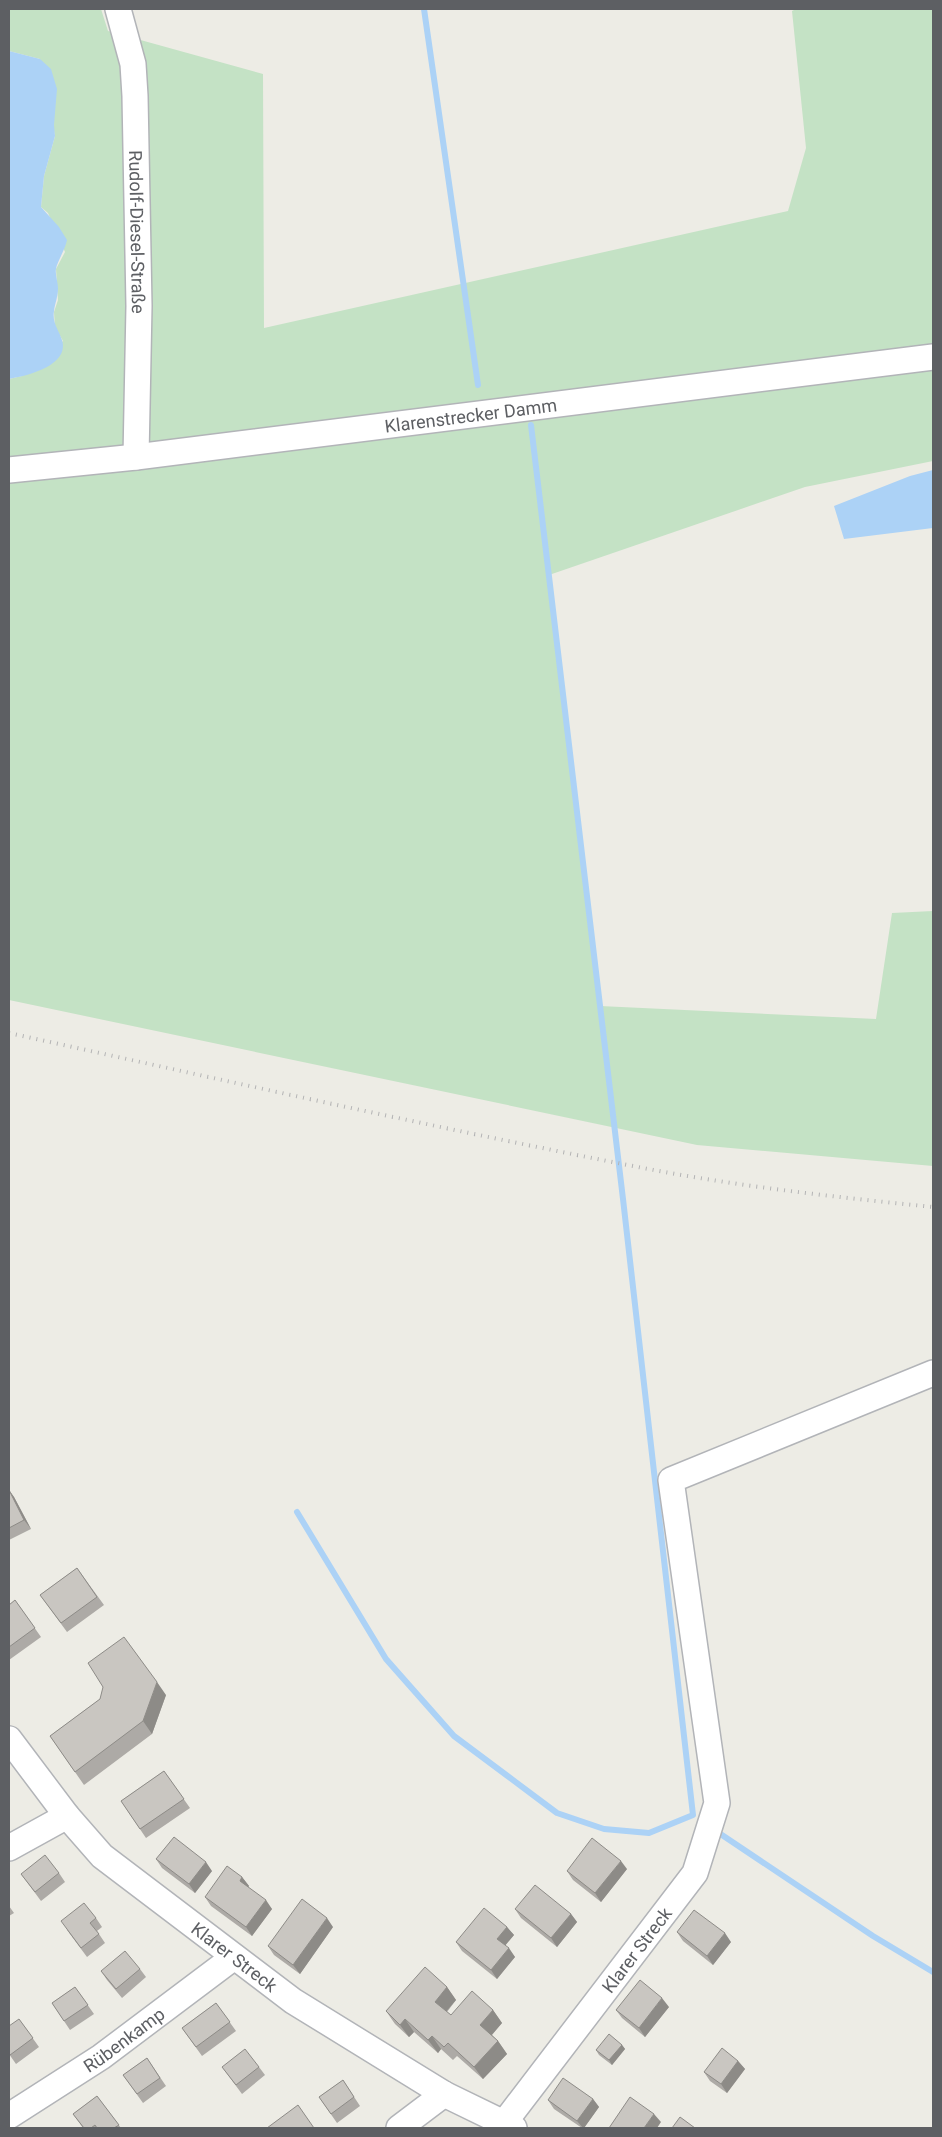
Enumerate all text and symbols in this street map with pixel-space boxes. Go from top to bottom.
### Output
street label: Rudolf-Diesel-Straße [126,150,150,314]
street label: Klarenstrecker Damm [383,394,558,436]
street label: Klarer Streck [597,1902,676,1997]
street label: Klarer Streck [188,1917,282,1996]
street label: Rübenkamp [79,2003,168,2076]

